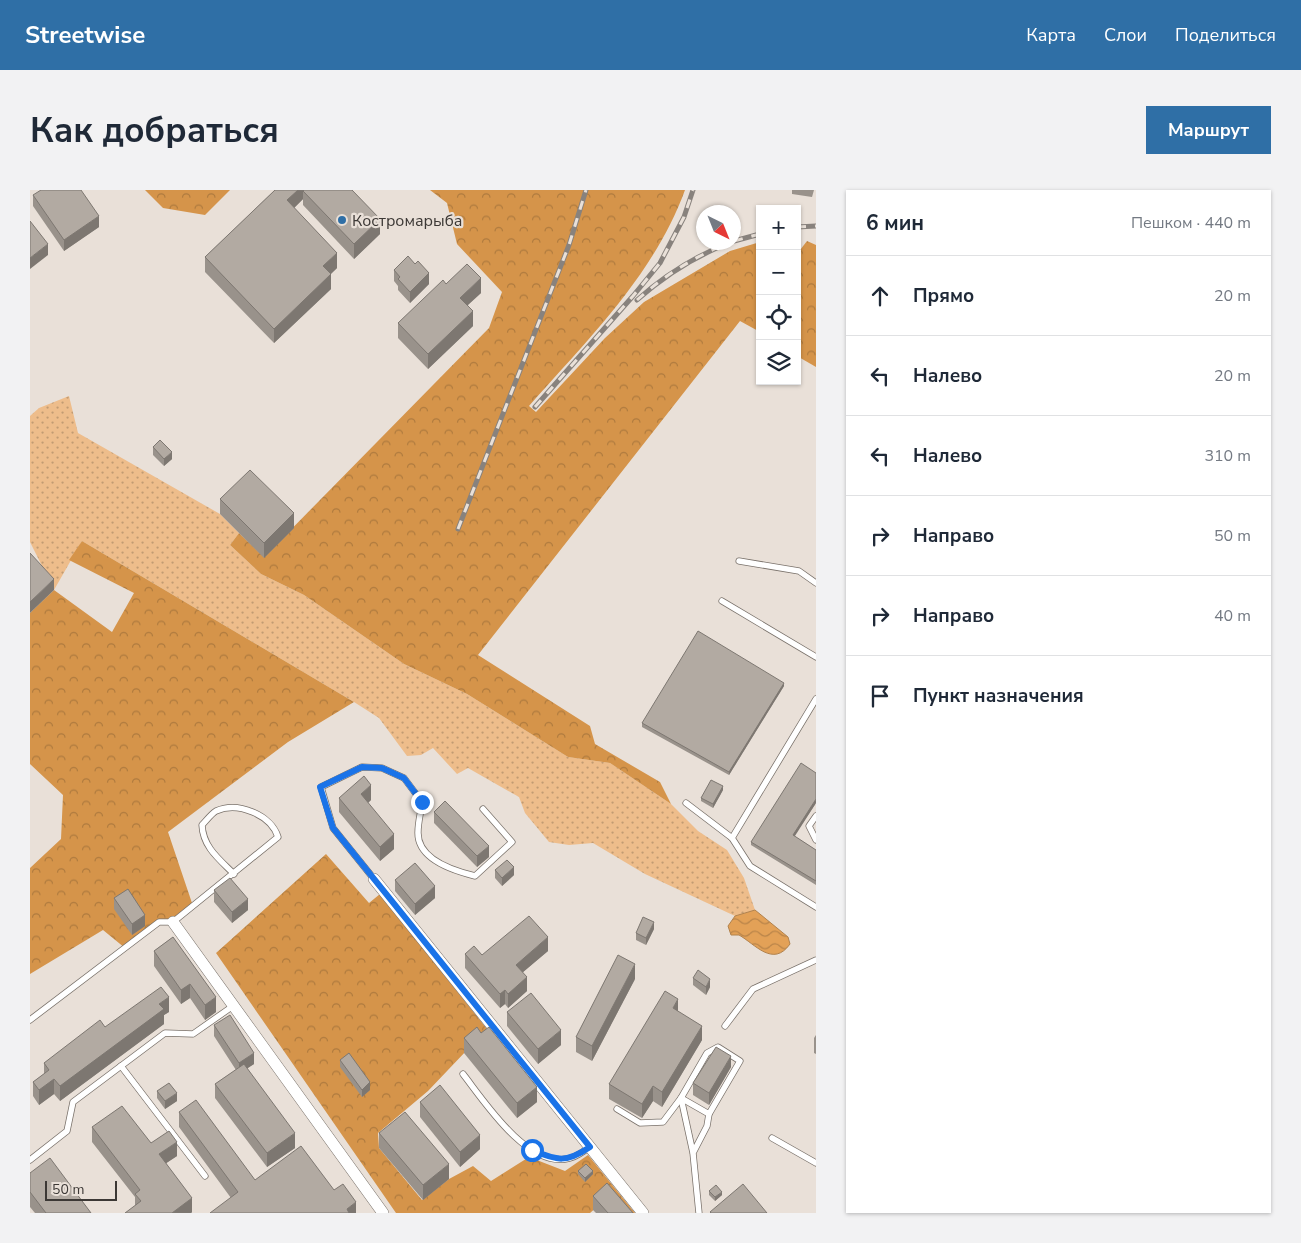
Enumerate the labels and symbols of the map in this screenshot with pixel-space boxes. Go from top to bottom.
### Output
north arrow [696,205,741,250]
place label: Костромарыба [352,210,462,232]
marker: Костромарыба [336,214,348,226]
route end [411,791,434,814]
route start [521,1139,544,1162]
scale bar [45,1178,118,1201]

